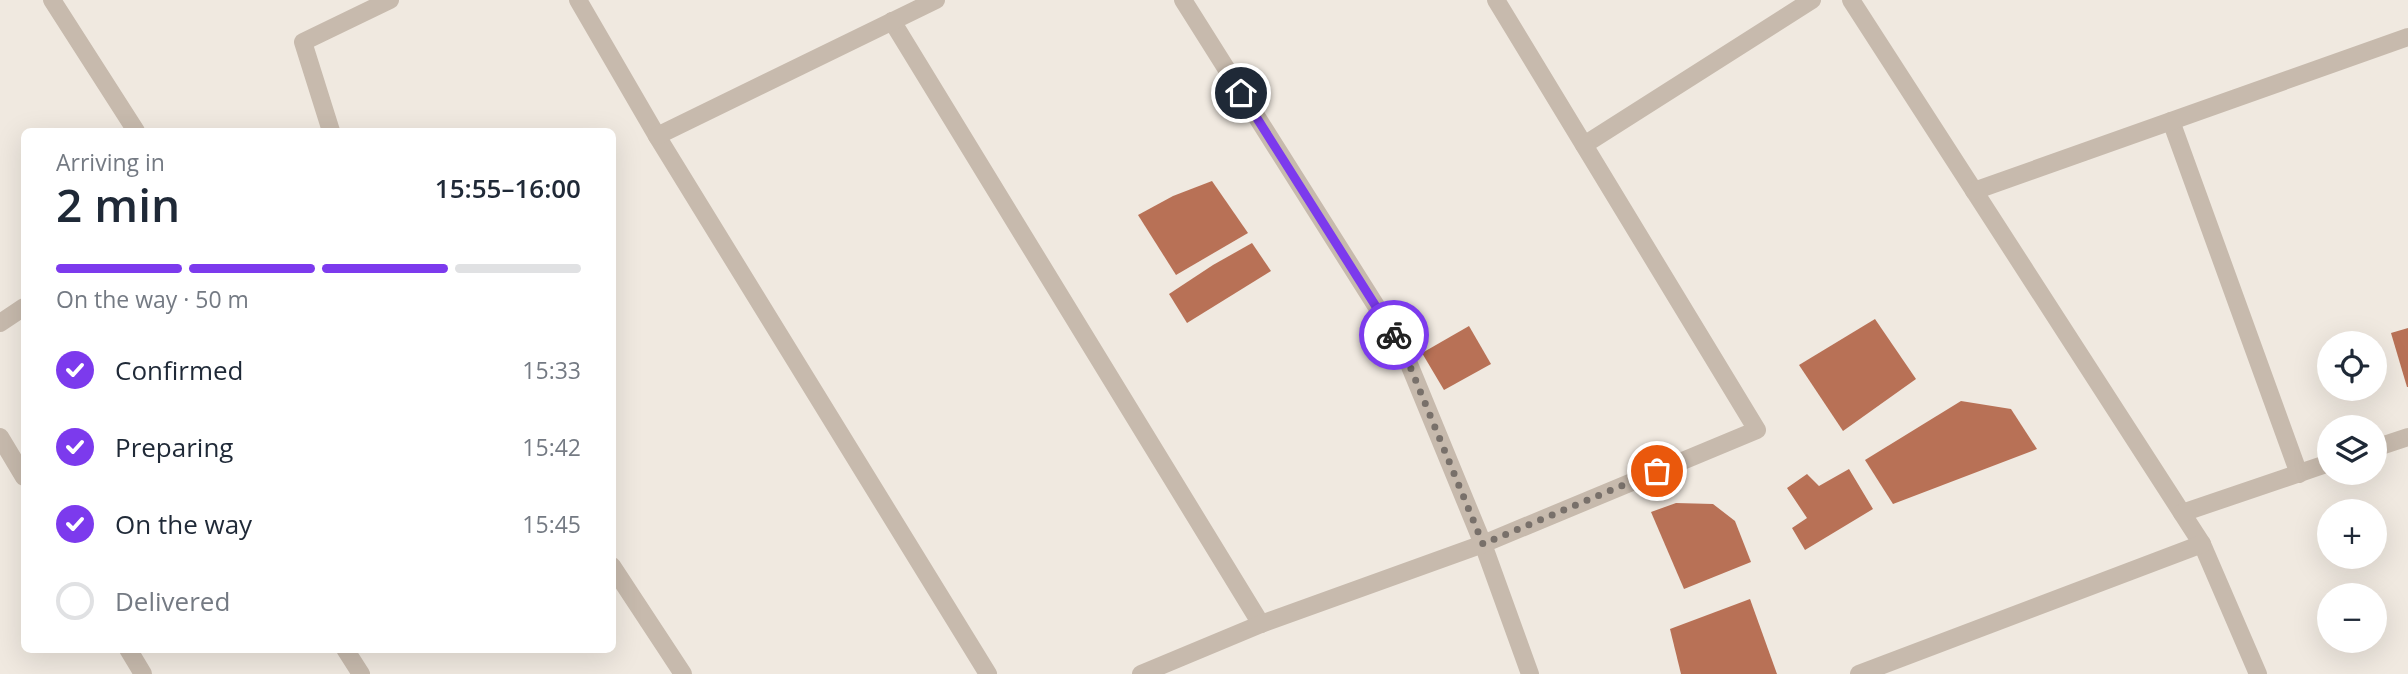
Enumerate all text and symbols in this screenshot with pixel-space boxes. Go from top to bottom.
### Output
pin [1211,63,1271,123]
icon: home [1222,74,1260,112]
text: Arriving in [56,146,165,178]
text: 15:55–16:00 [435,170,581,206]
text: 2 min [56,173,180,235]
text: On the way · 50 m [56,283,249,315]
courier [1359,300,1429,370]
icon: bike [1375,316,1413,354]
map controls [2317,331,2387,653]
button: locate [2317,331,2387,401]
icon: check [56,351,94,389]
text: Confirmed [115,352,243,388]
text: 15:33 [522,354,581,386]
button: layers [2317,415,2387,485]
icon: check [56,428,94,466]
text: Preparing [115,429,233,465]
text: 15:42 [522,431,581,463]
pin [1627,441,1687,501]
icon: bag [1638,452,1676,490]
button: + [2317,499,2387,569]
icon: check [56,505,94,543]
text: On the way [115,506,252,542]
text: 15:45 [522,508,581,540]
text: Delivered [115,583,230,619]
button: − [2317,583,2387,653]

